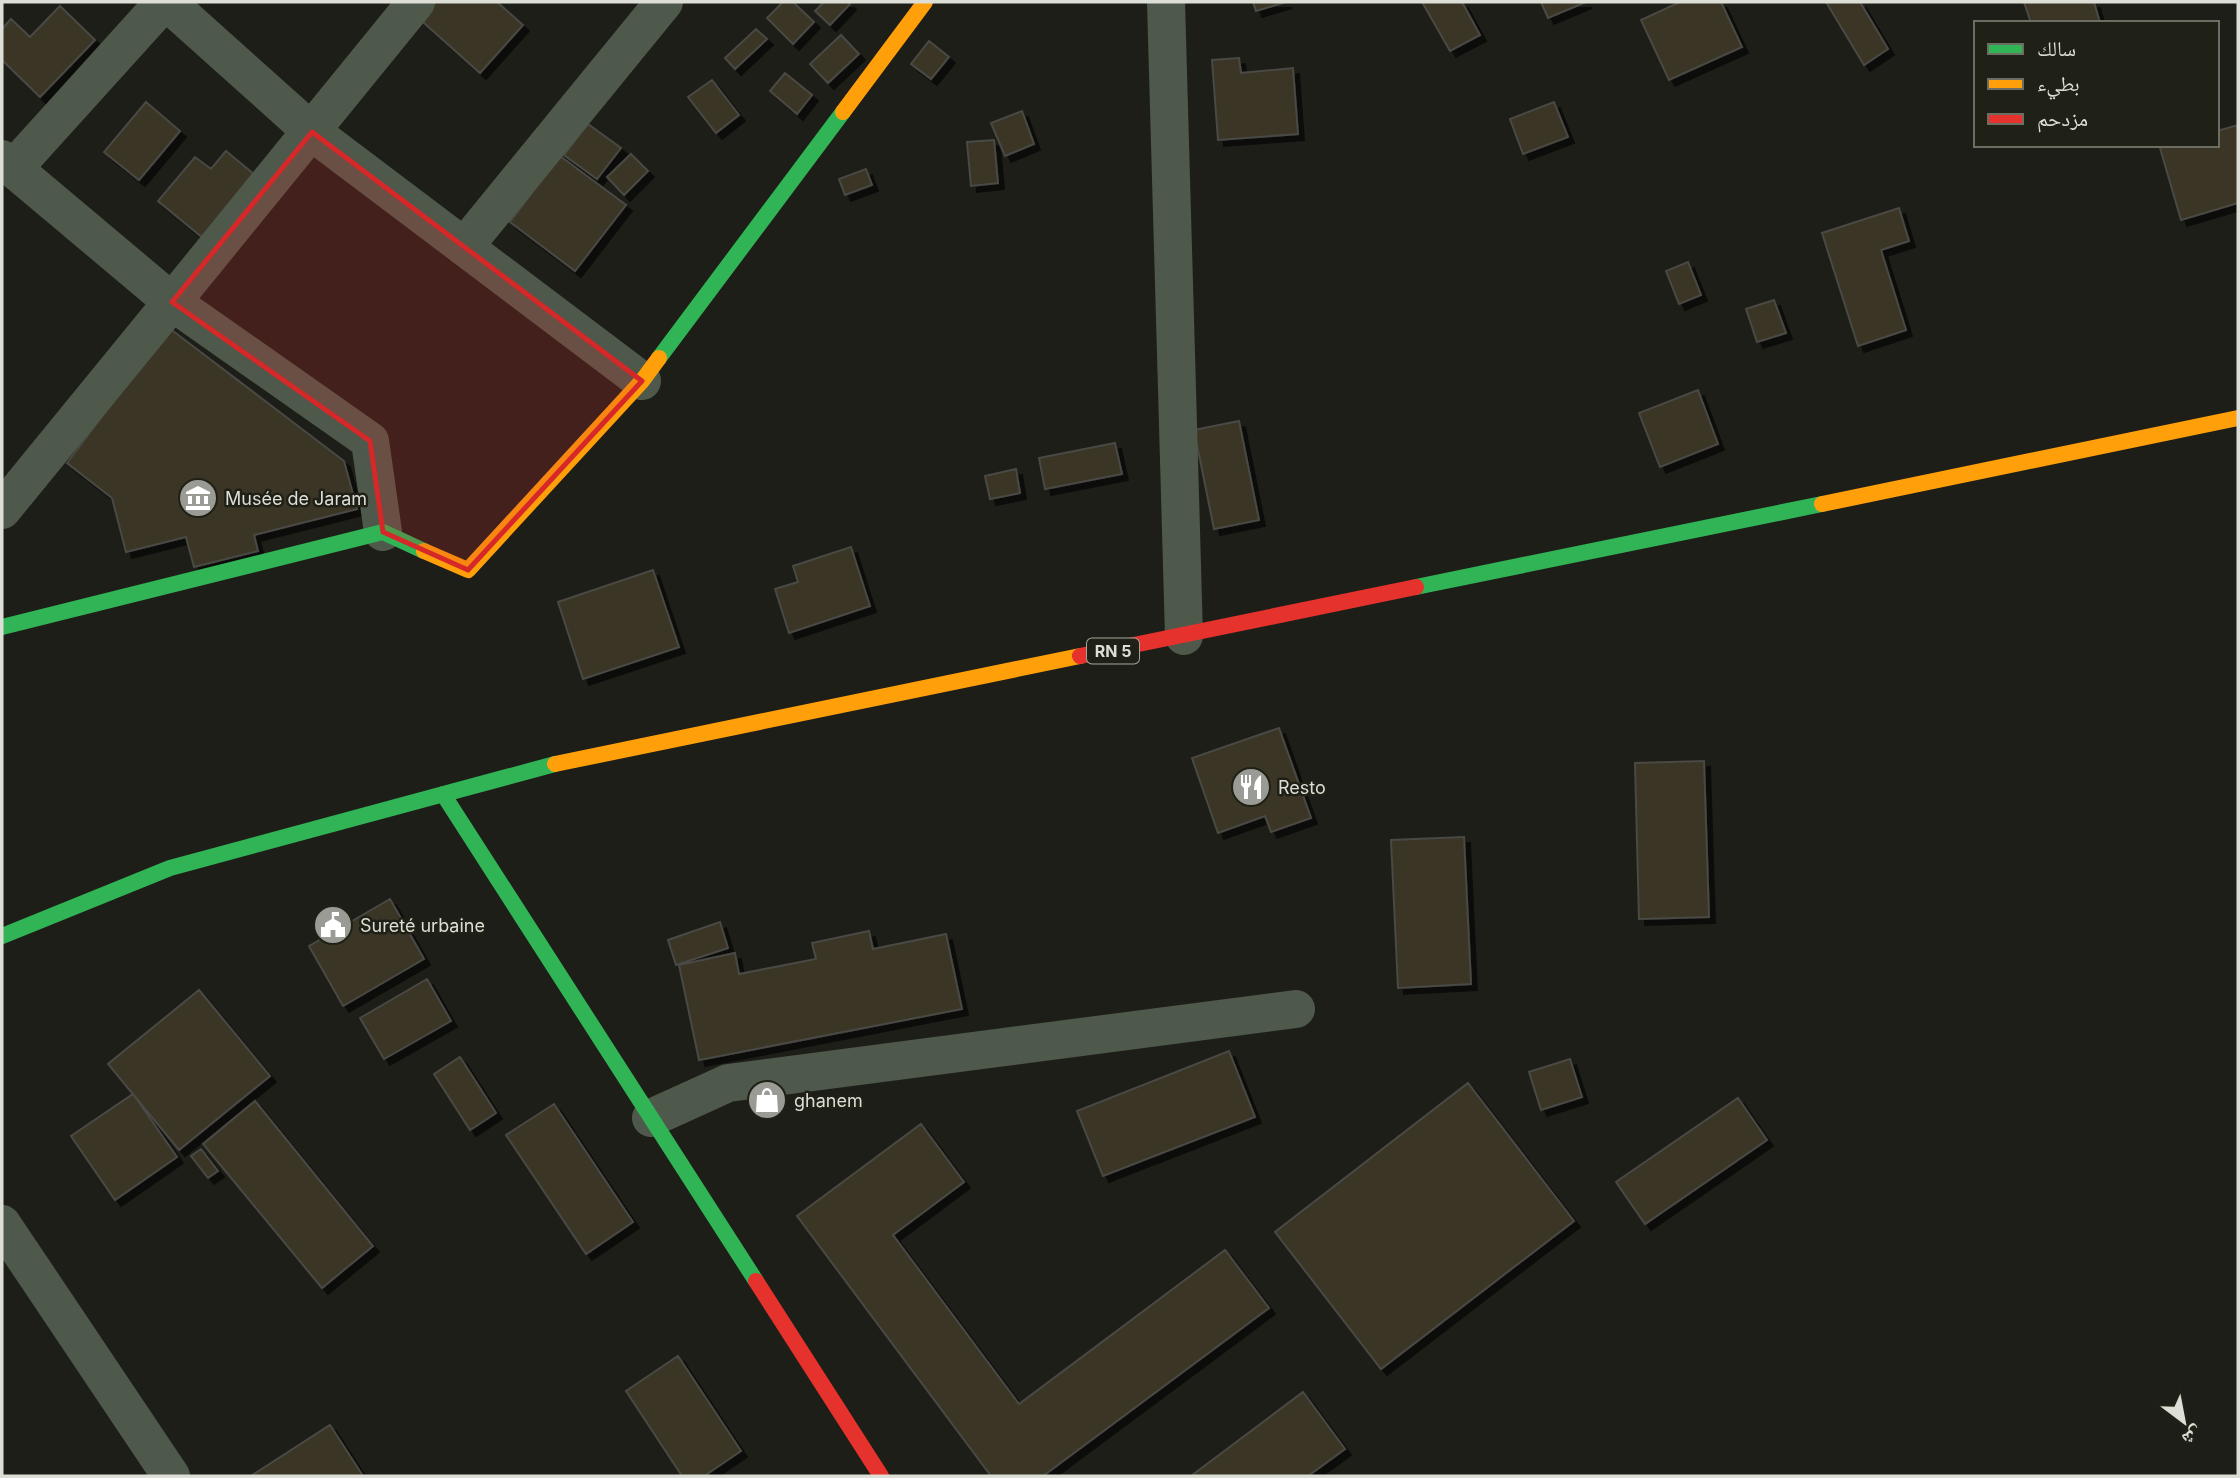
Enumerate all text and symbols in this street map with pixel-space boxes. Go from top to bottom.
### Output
legend [1974,21,2219,147]
text: سالك [2037,36,2076,61]
text: بطيء [2037,71,2080,100]
text: مزدحم [2037,106,2088,133]
museum icon: Musée de Jaram [177,477,219,519]
place label: Musée de Jaram [225,488,367,509]
road number: RN 5 [1087,638,1139,664]
restaurant icon: Resto [1230,766,1272,808]
place label: Resto [1278,777,1326,798]
public building icon: Sureté urbaine [312,904,354,946]
place label: Sureté urbaine [360,915,485,936]
shop icon: ghanem [746,1079,788,1121]
place label: ghanem [794,1090,863,1111]
north arrow [2149,1387,2219,1457]
text: ش [2178,1421,2207,1451]

